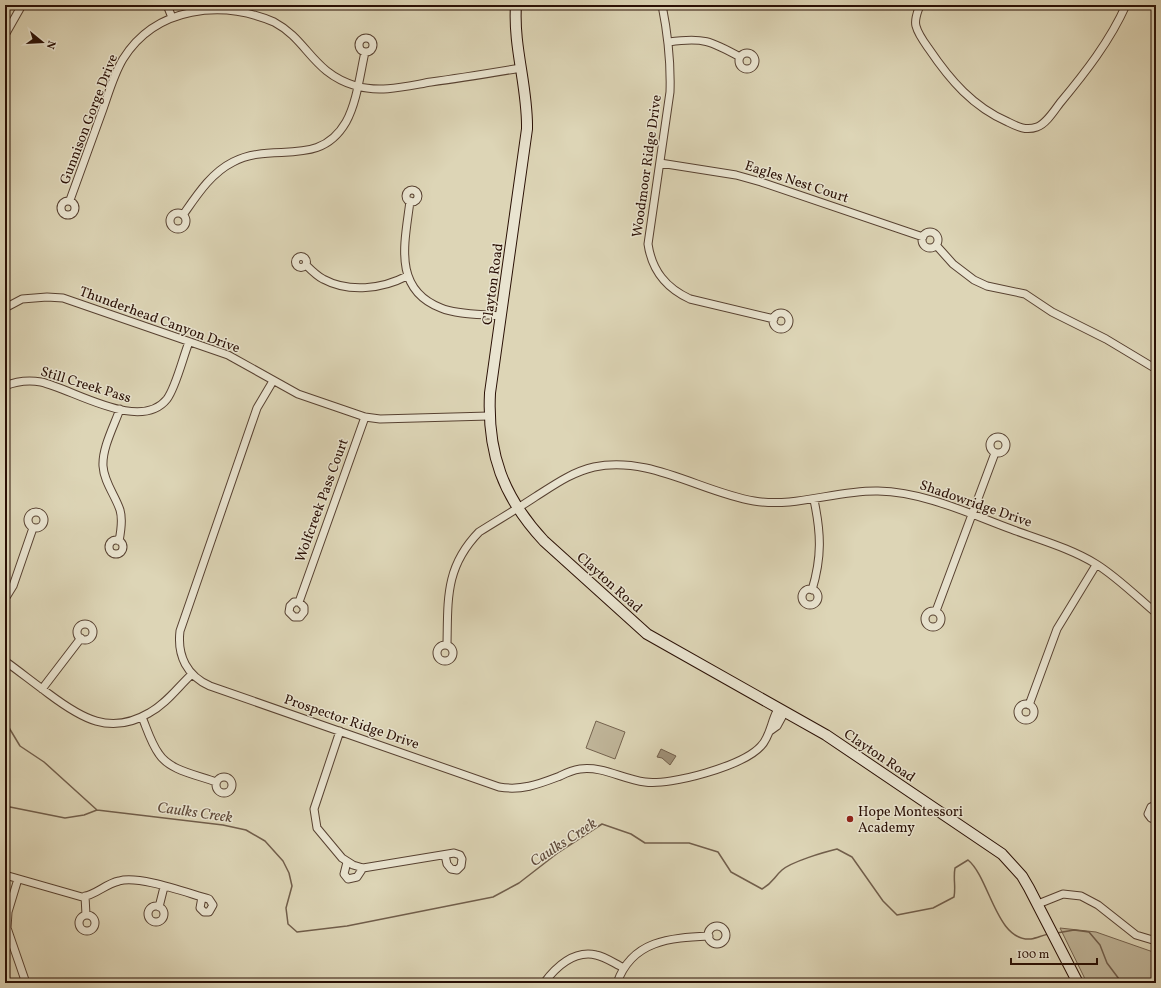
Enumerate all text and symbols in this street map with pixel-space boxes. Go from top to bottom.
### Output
north arrow [22,22,62,62]
text: N [42,39,58,51]
street label: Gunnison Gorge Drive [56,51,123,187]
street label: Woodmoor Ridge Drive [628,93,667,239]
street label: Eagles Nest Court [742,157,851,208]
street label: Clayton Road [478,242,509,326]
street label: Thunderhead Canyon Drive [77,282,243,358]
street label: Still Creek Pass [38,363,133,408]
street label: Wolfcreek Pass Court [291,436,354,565]
street label: Shadowridge Drive [917,476,1035,533]
street label: Clayton Road [572,548,646,618]
street label: Prospector Ridge Drive [281,690,422,755]
street label: Clayton Road [840,725,919,787]
water label: Caulks Creek [156,798,234,829]
place label: Hope Montessori Academy [858,803,963,838]
water label: Caulks Creek [526,814,601,873]
marker: Hope Montessori Academy [845,814,855,824]
scale bar [1011,940,1097,966]
text: 100 m [1017,947,1050,963]

